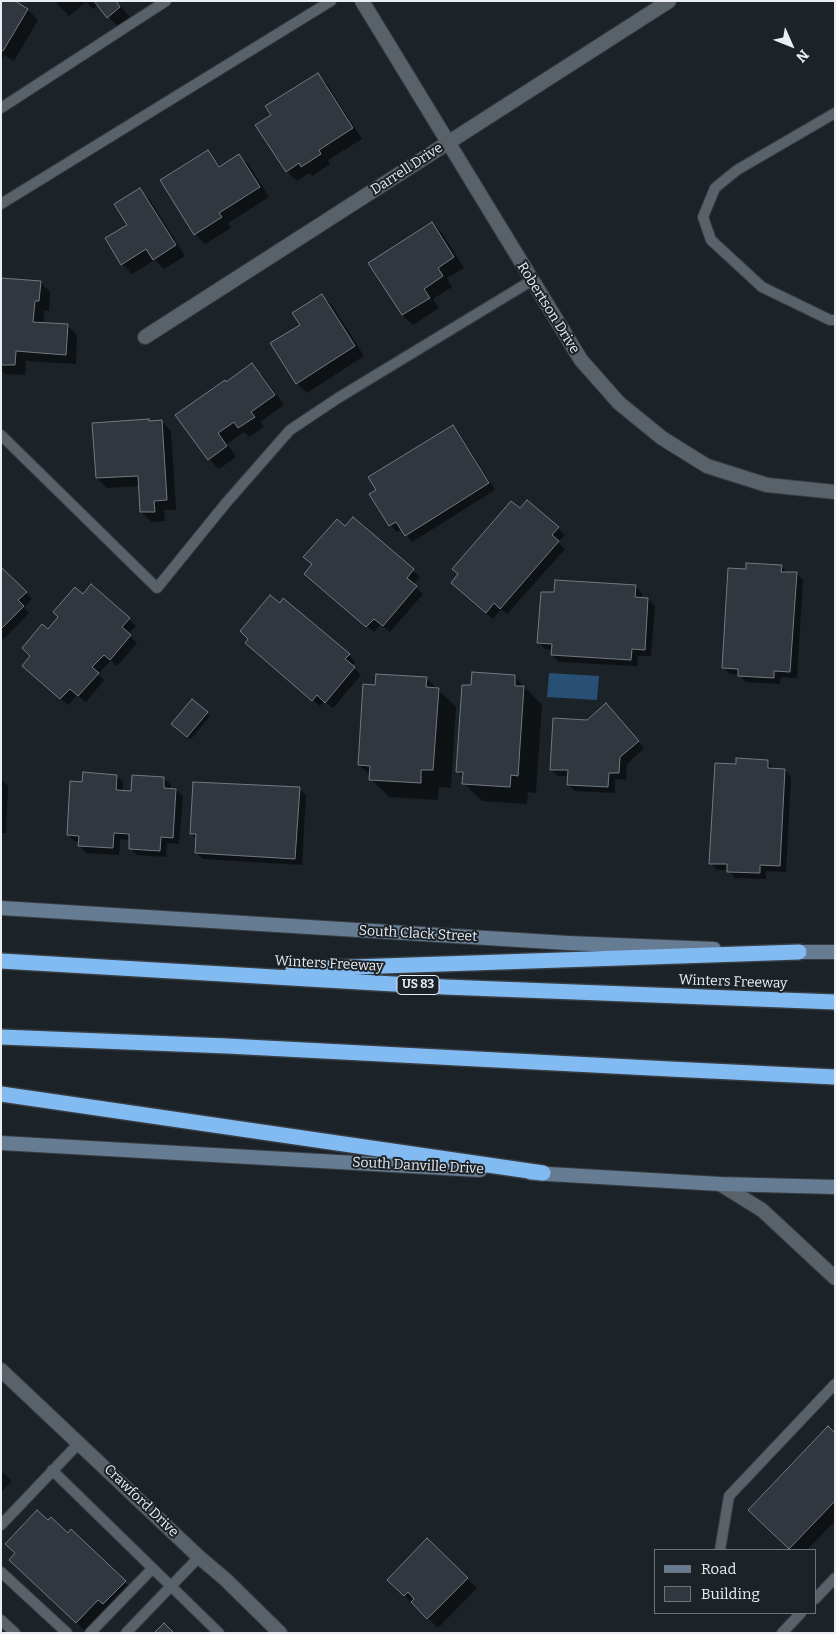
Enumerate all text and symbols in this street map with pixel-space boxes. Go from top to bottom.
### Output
north arrow [766,20,816,70]
text: N [792,46,812,66]
street label: Darrell Drive [368,140,446,198]
street label: Robertson Drive [513,259,583,357]
street label: South Clack Street [358,923,478,945]
street label: Winters Freeway [274,953,384,975]
street label: Winters Freeway [678,972,788,992]
road number: US 83 [397,976,439,994]
street label: South Danville Drive [352,1154,484,1178]
street label: Crawford Drive [100,1461,182,1541]
legend [654,1549,816,1614]
text: Road [701,1560,736,1578]
text: Building [701,1585,760,1603]

